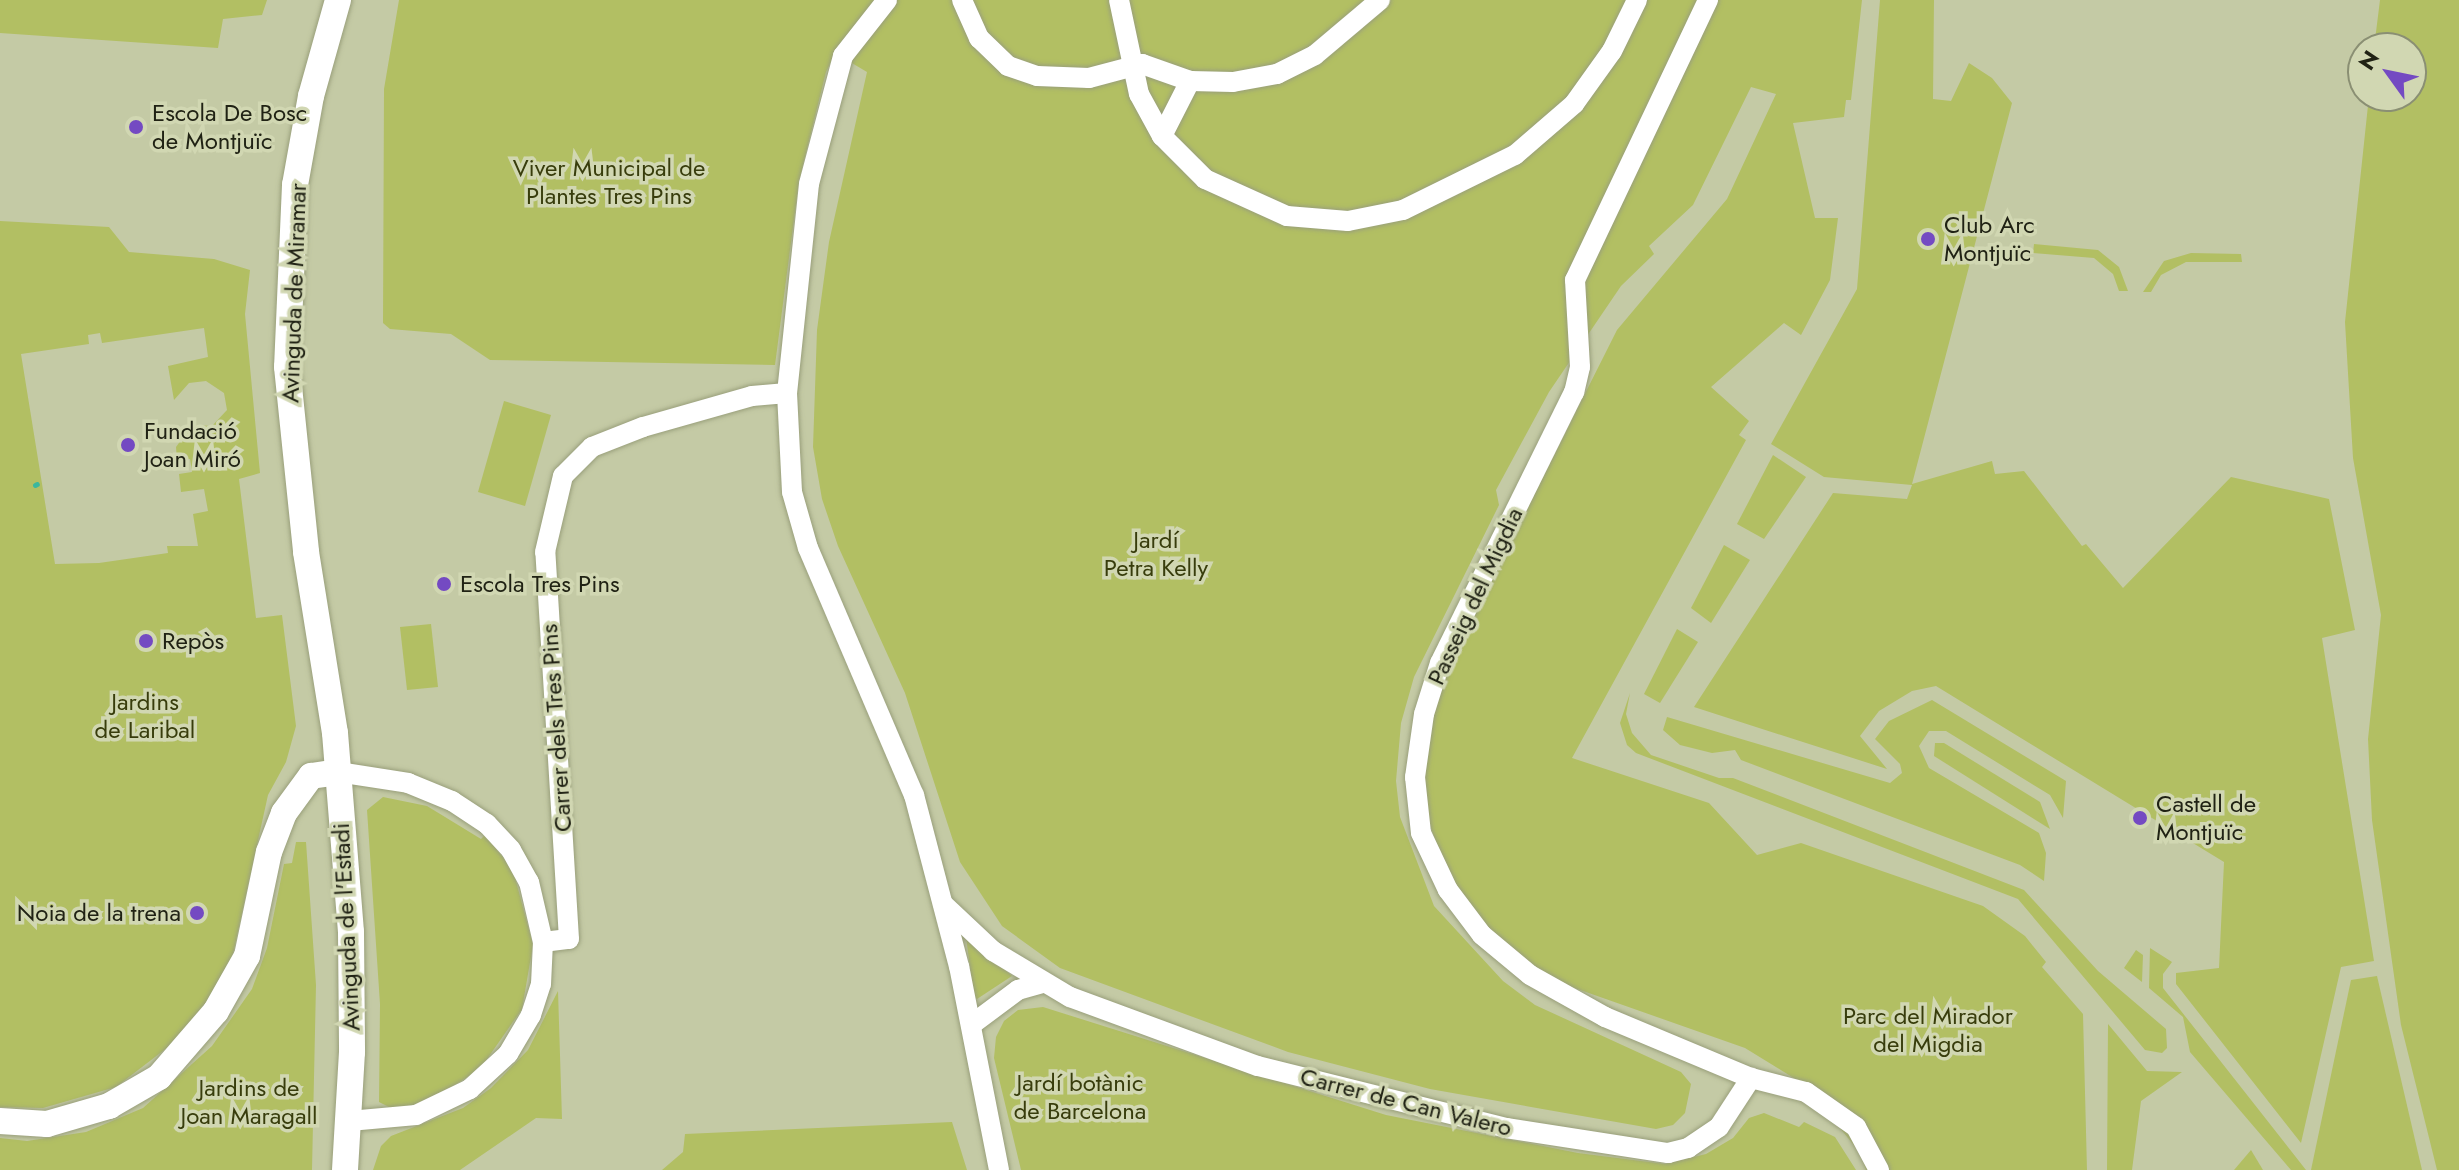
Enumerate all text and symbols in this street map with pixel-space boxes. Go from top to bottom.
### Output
north arrow [2347,32,2427,112]
text: N [2350,44,2387,76]
place label: Escola De Bosc de Montjuïc [152,99,307,155]
marker: Escola De Bosc de Montjuïc [127,118,145,136]
park label: Viver Municipal de Plantes Tres Pins [513,154,705,210]
street label: Avinguda de Miramar [276,183,312,403]
place label: Club Arc Montjuïc [1944,211,2035,267]
marker: Club Arc Montjuïc [1919,230,1937,248]
place label: Fundació Joan Miró [144,417,241,473]
marker: Fundació Joan Miró [119,436,137,454]
street label: Passeig del Migdia [1421,503,1529,689]
park label: Jardí Petra Kelly [1104,526,1208,582]
place label: Escola Tres Pins [460,570,620,598]
marker: Escola Tres Pins [435,575,453,593]
street label: Carrer dels Tres Pins [534,623,578,833]
place label: Repòs [162,627,224,655]
marker: Repòs [137,632,155,650]
park label: Jardins de Laribal [95,688,195,744]
place label: Castell de Montjuïc [2156,790,2256,846]
marker: Castell de Montjuïc [2131,809,2149,827]
street label: Avinguda de l'Estadi [326,822,366,1032]
place label: Noia de la trena [17,899,181,927]
marker: Noia de la trena [188,904,206,922]
park label: Parc del Mirador del Migdia [1843,1002,2013,1058]
street label: Carrer de Can Valero [1297,1062,1515,1142]
park label: Jardí botànic de Barcelona [1014,1069,1146,1125]
park label: Jardins de Joan Maragall [180,1074,318,1130]

